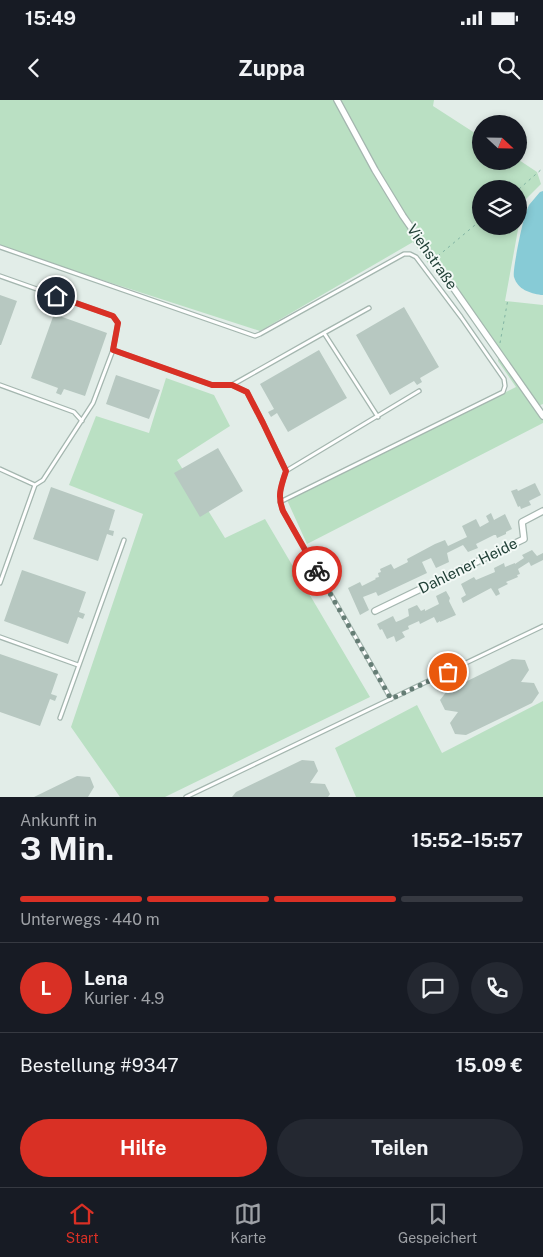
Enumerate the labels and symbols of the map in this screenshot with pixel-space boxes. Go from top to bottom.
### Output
north arrow [472,115,528,170]
street label: Viehstraße [404,221,461,292]
pin [35,275,77,317]
street label: Dahlener Heide [416,534,520,597]
courier [292,546,342,596]
pin [427,651,469,693]

